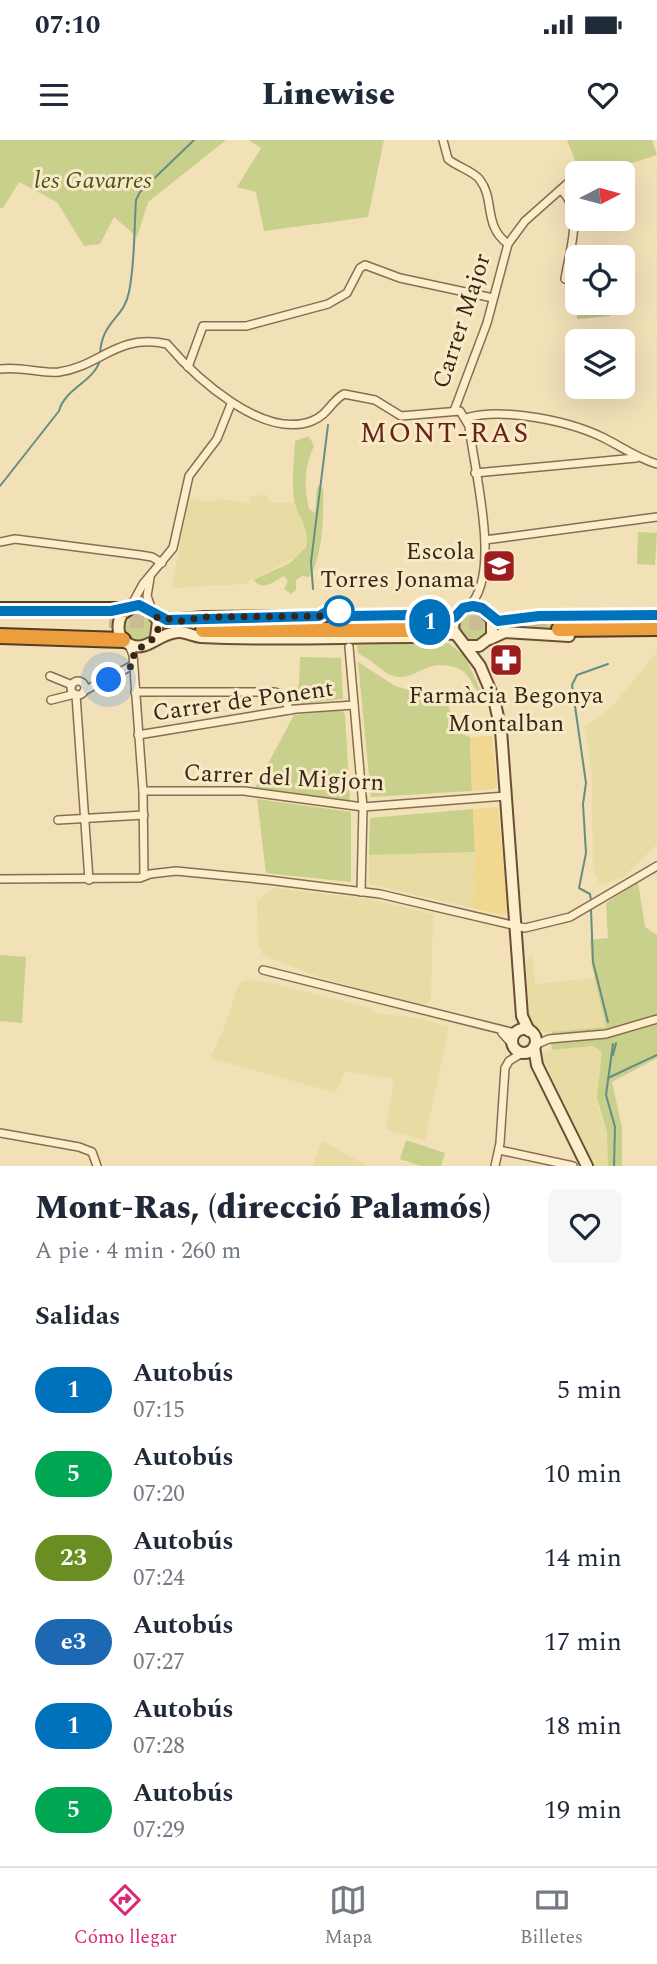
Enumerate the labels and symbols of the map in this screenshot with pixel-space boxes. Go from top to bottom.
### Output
north arrow [565,161,635,231]
park label: les Gavarres [34,163,152,199]
street label: Carrer Major [423,249,501,393]
district label: MONT-RAS [360,412,530,455]
place label: Escola Torres Jonama [320,534,475,598]
school or university icon: Escola Torres Jonama [480,547,518,585]
unlabelled marker [324,596,354,626]
line badge: 1 [407,599,453,645]
pharmacy icon: Farmàcia Begonya Montalban [487,641,525,679]
your location [91,662,126,697]
street label: Carrer de Ponent [150,670,336,732]
place label: Farmàcia Begonya Montalban [409,678,604,742]
street label: Carrer del Migjorn [183,755,385,801]

